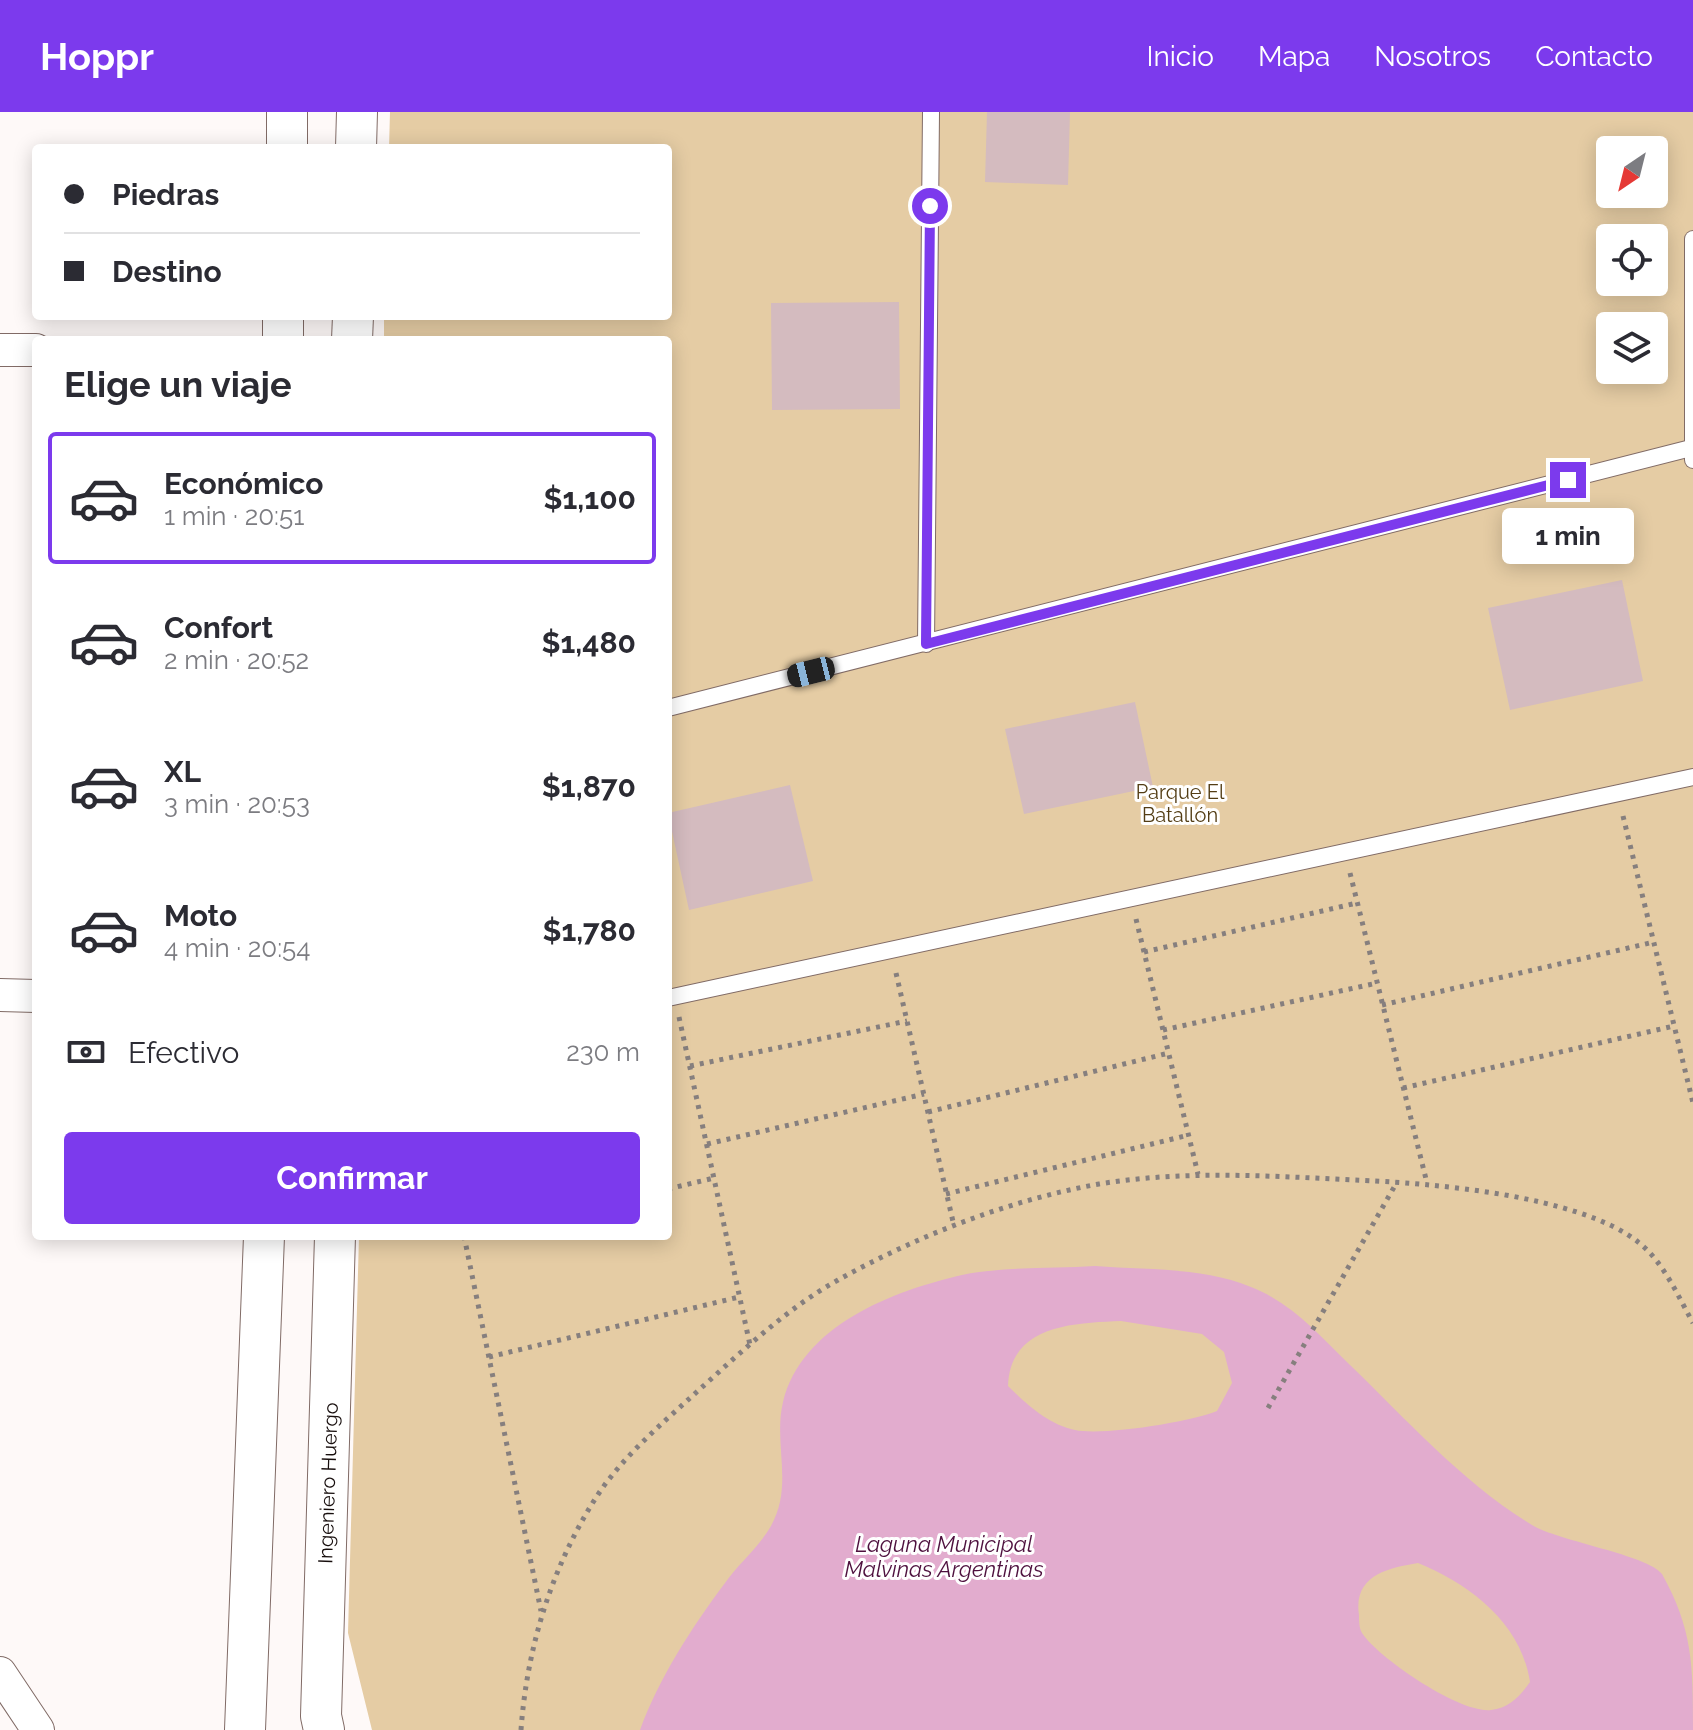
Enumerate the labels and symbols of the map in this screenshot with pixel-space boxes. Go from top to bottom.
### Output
north arrow [1596,136,1668,208]
route start [912,188,948,224]
route end [1550,462,1586,498]
callout: 1 min [1502,508,1634,564]
car [785,655,837,689]
park label: Parque El Batallón [1136,780,1225,827]
street label: Ingeniero Huergo [313,1402,343,1564]
water label: Laguna Municipal Malvinas Argentinas [845,1531,1043,1582]

